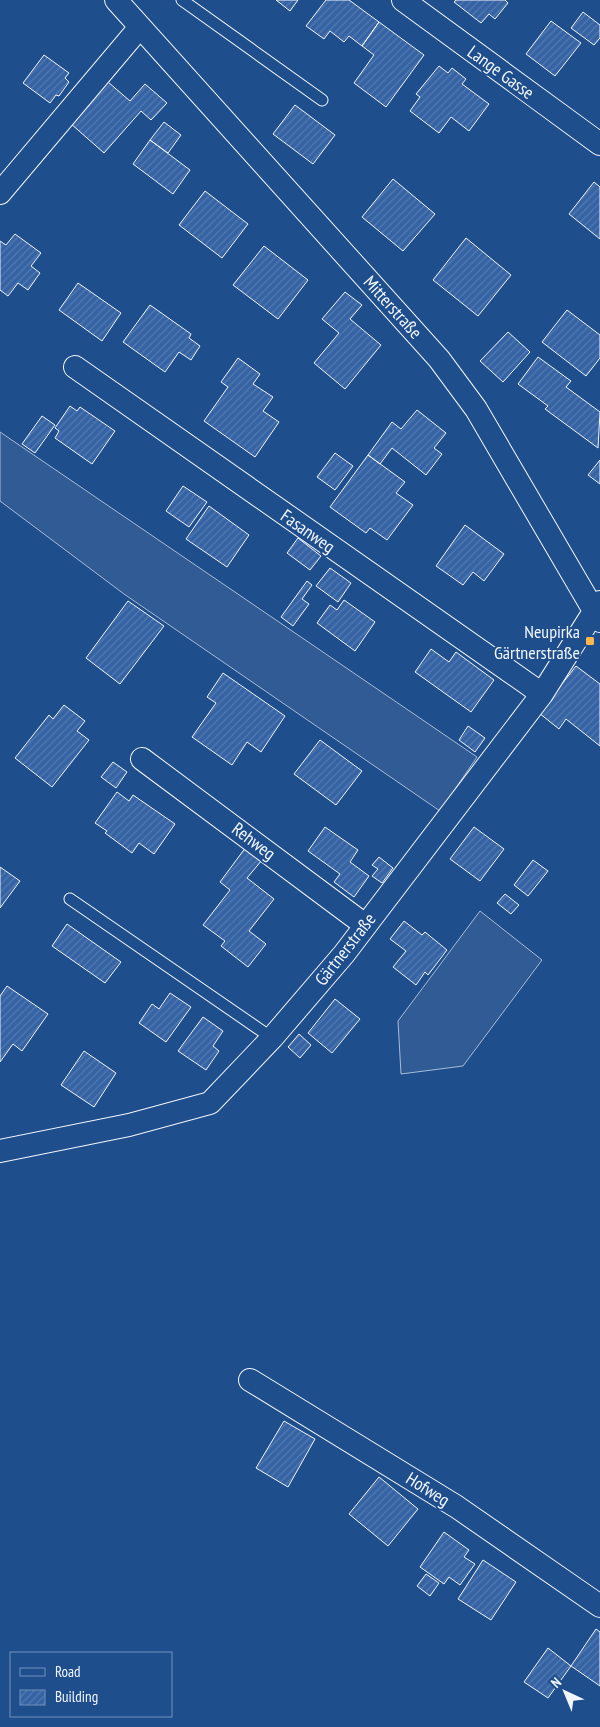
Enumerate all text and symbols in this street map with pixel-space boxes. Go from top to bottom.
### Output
street label: Lange Gasse [463,40,539,104]
street label: Mitterstraße [359,271,427,343]
street label: Fasanweg [276,504,340,558]
place label: Neupirka Gärtnerstraße [494,620,580,664]
marker: Neupirka Gärtnerstraße [584,635,596,647]
street label: Rehweg [228,817,280,865]
street label: Gärtnerstraße [309,908,381,990]
street label: Hofweg [402,1467,454,1511]
legend [10,1652,172,1717]
text: Road [55,1662,81,1681]
north arrow [540,1667,590,1717]
text: N [547,1674,565,1692]
text: Building [55,1687,98,1706]

